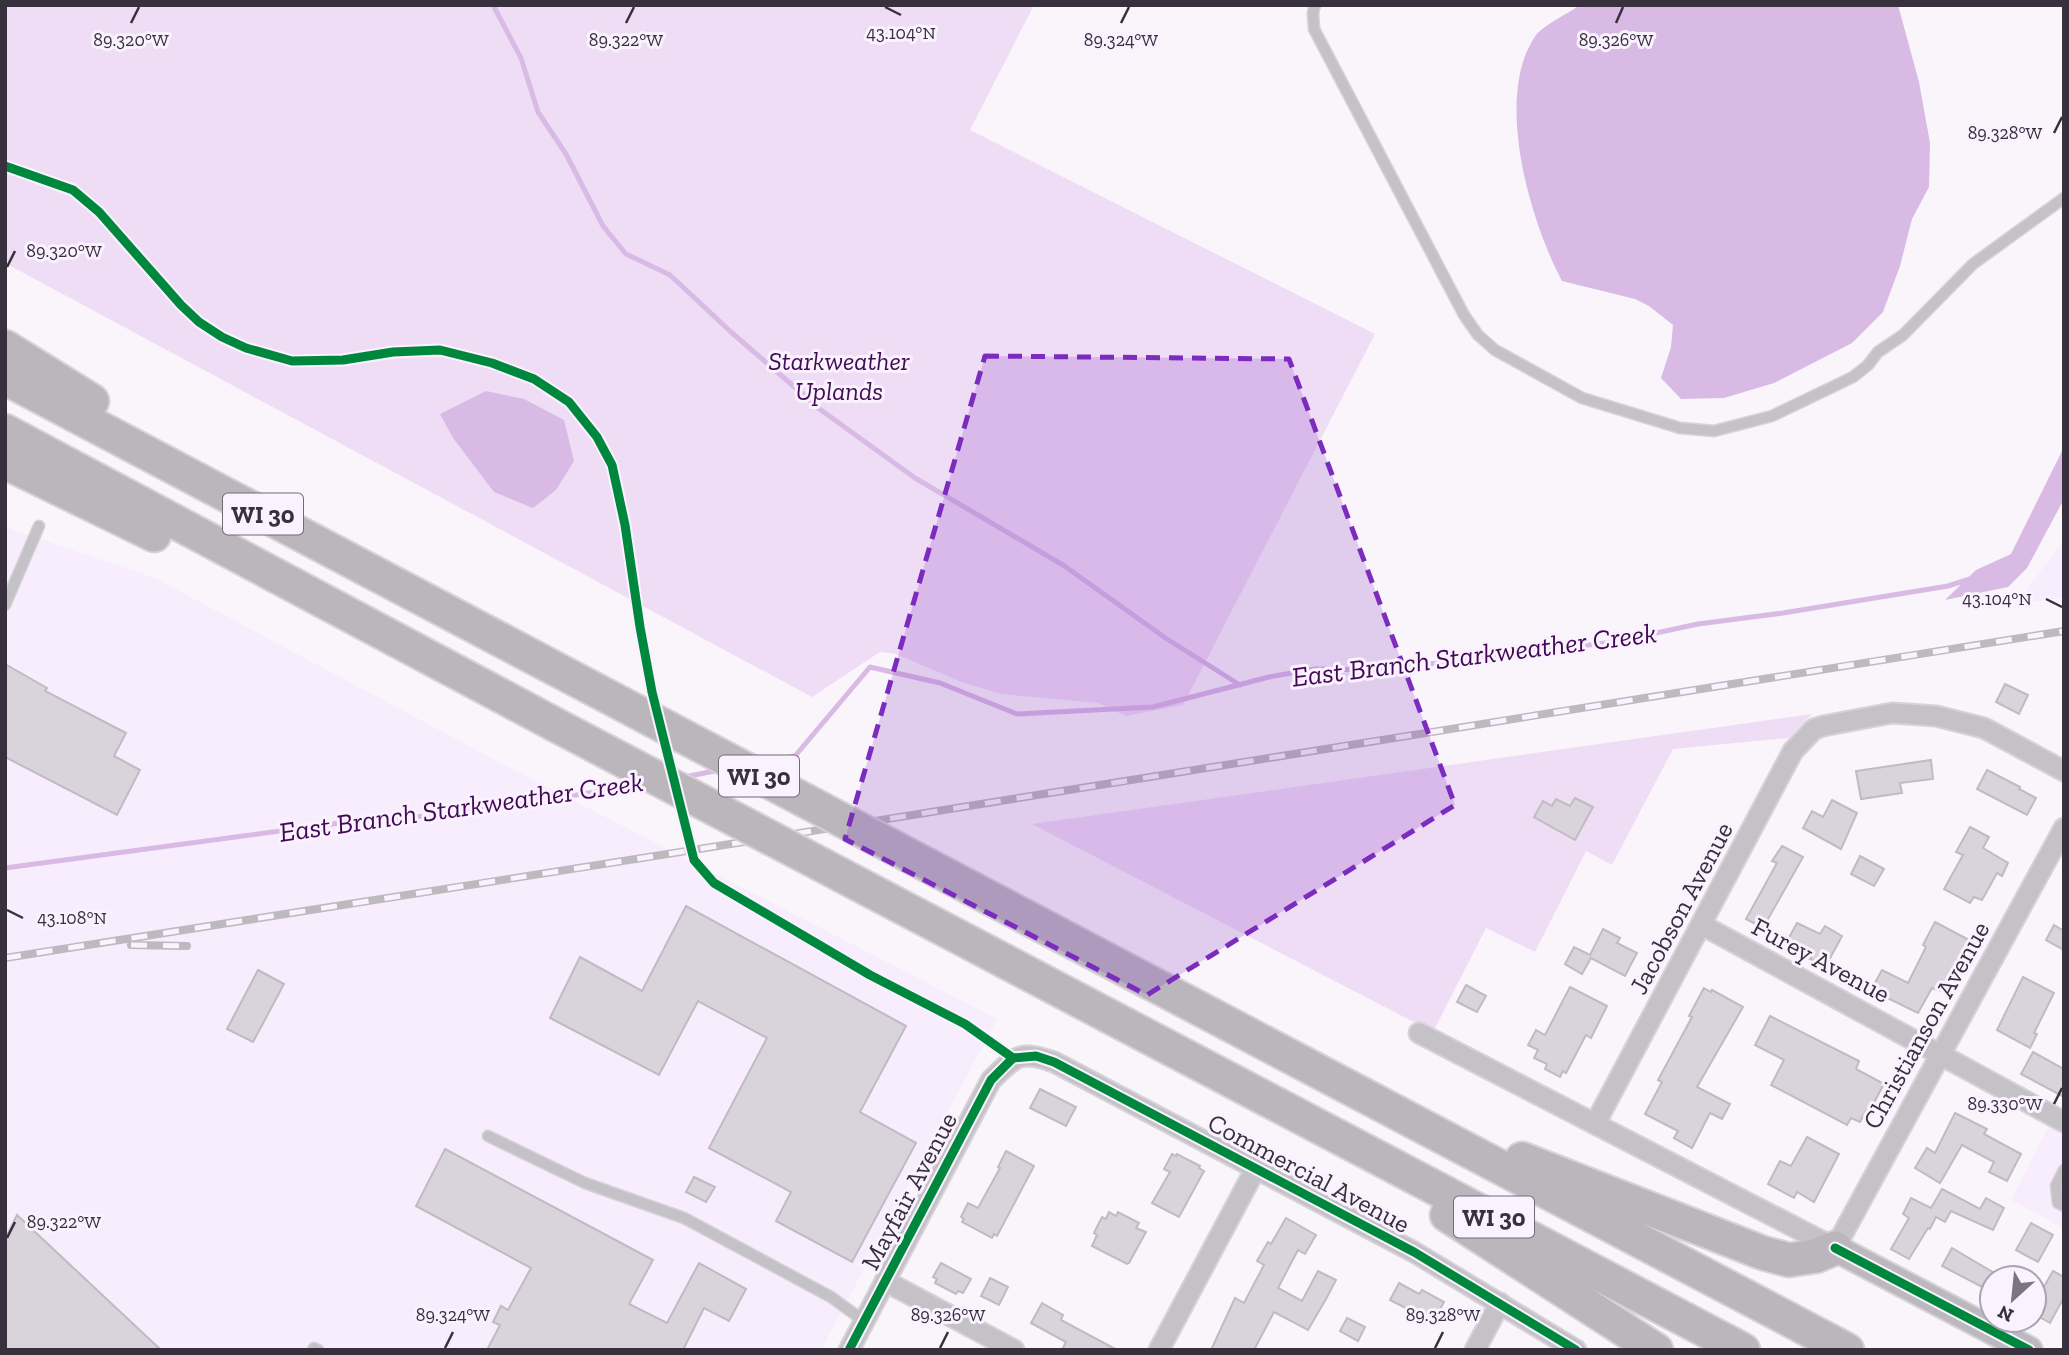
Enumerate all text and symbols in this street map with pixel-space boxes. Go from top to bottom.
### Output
text: 43.104°N [866,22,936,44]
text: 89.320°W [93,29,169,51]
text: 89.322°W [589,29,663,51]
text: 89.324°W [1084,29,1158,51]
text: 89.326°W [1579,29,1653,51]
text: 89.328°W [1968,122,2043,144]
text: 89.320°W [26,240,102,262]
park label: Starkweather Uplands [768,345,910,407]
road number: WI 30 [223,494,303,534]
text: 43.104°N [1962,588,2032,610]
water label: East Branch Starkweather Creek [1290,616,1658,694]
road number: WI 30 [719,756,799,796]
water label: East Branch Starkweather Creek [277,765,645,849]
street label: Jacobson Avenue [1622,817,1740,999]
text: 43.108°N [37,907,107,929]
street label: Furey Avenue [1746,910,1896,1010]
street label: Christianson Avenue [1856,916,1996,1134]
text: 89.330°W [1968,1093,2043,1115]
street label: Commercial Avenue [1202,1106,1416,1240]
street label: Mayfair Avenue [854,1107,964,1275]
road number: WI 30 [1454,1196,1534,1238]
text: 89.322°W [27,1211,101,1233]
north arrow [1978,1264,2048,1334]
text: N [1994,1300,2017,1327]
text: 89.324°W [416,1304,490,1326]
text: 89.326°W [911,1304,985,1326]
text: 89.328°W [1406,1304,1481,1326]

